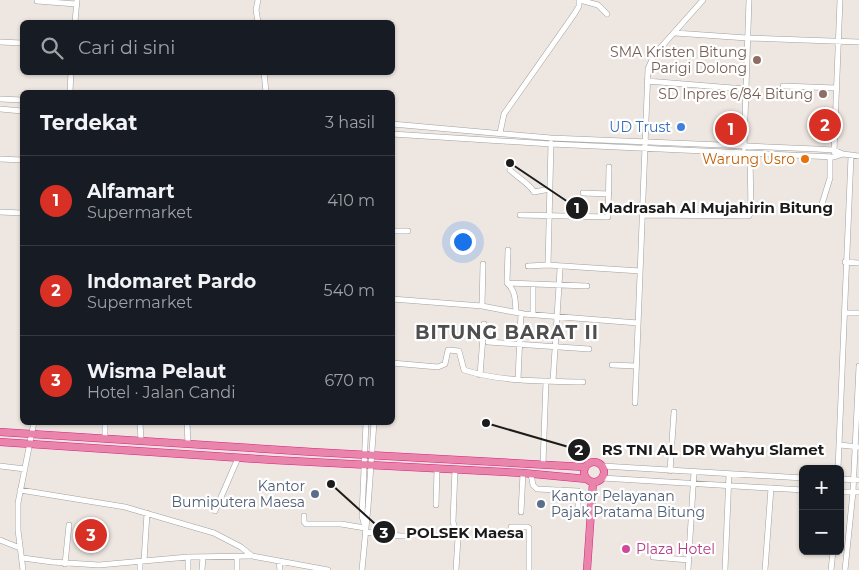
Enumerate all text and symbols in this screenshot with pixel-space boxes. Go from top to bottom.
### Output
search box [20,20,395,75]
icon: search [38,34,66,62]
text: Cari di sini [78,36,175,59]
place label: SMA Kristen Bitung Parigi Dolong [610,43,747,77]
marker: SMA Kristen Bitung Parigi Dolong [751,54,763,66]
place label: SD Inpres 6/84 Bitung [658,85,813,103]
marker: SD Inpres 6/84 Bitung [817,88,829,100]
pin: 2 [809,106,841,144]
text: Terdekat [40,110,137,135]
pin: 1 [715,110,747,148]
text: 3 hasil [325,113,375,132]
place label: UD Trust [609,118,671,136]
marker: UD Trust [675,121,687,133]
place label: Warung Usro [702,150,795,168]
marker: Warung Usro [799,153,811,165]
text: Alfamart [87,180,175,203]
text: 1 [53,191,59,210]
text: 410 m [327,191,375,210]
callout: Madrasah Al Mujahirin Bitung [564,193,843,223]
text: 1 [574,198,580,217]
text: Madrasah Al Mujahirin Bitung [599,198,833,217]
text: Supermarket [87,203,193,222]
your location [450,229,476,255]
text: Indomaret Pardo [87,270,256,293]
text: 2 [51,281,61,300]
text: 540 m [324,281,375,300]
text: Supermarket [87,293,193,312]
district label: BITUNG BARAT II [415,321,599,344]
text: Wisma Pelaut [87,360,226,383]
text: 3 [51,371,61,390]
text: 670 m [325,371,375,390]
text: Hotel · Jalan Candi [87,383,235,402]
callout: RS TNI AL DR Wahyu Slamet [567,435,834,465]
text: 2 [575,440,584,459]
text: RS TNI AL DR Wahyu Slamet [602,440,825,459]
map controls [799,465,844,555]
button: + [799,465,844,510]
place label: Kantor Bumiputera Maesa [171,477,305,511]
place label: Kantor Pelayanan Pajak Pratama Bitung [551,487,705,521]
marker: Kantor Bumiputera Maesa [309,488,321,500]
marker: Kantor Pelayanan Pajak Pratama Bitung [535,498,547,510]
button: − [799,510,844,555]
pin: 3 [75,516,107,554]
callout: POLSEK Maesa [371,517,534,547]
text: 3 [379,523,389,542]
text: POLSEK Maesa [406,523,524,542]
place label: Plaza Hotel [636,540,715,558]
marker: Plaza Hotel [620,543,632,555]

